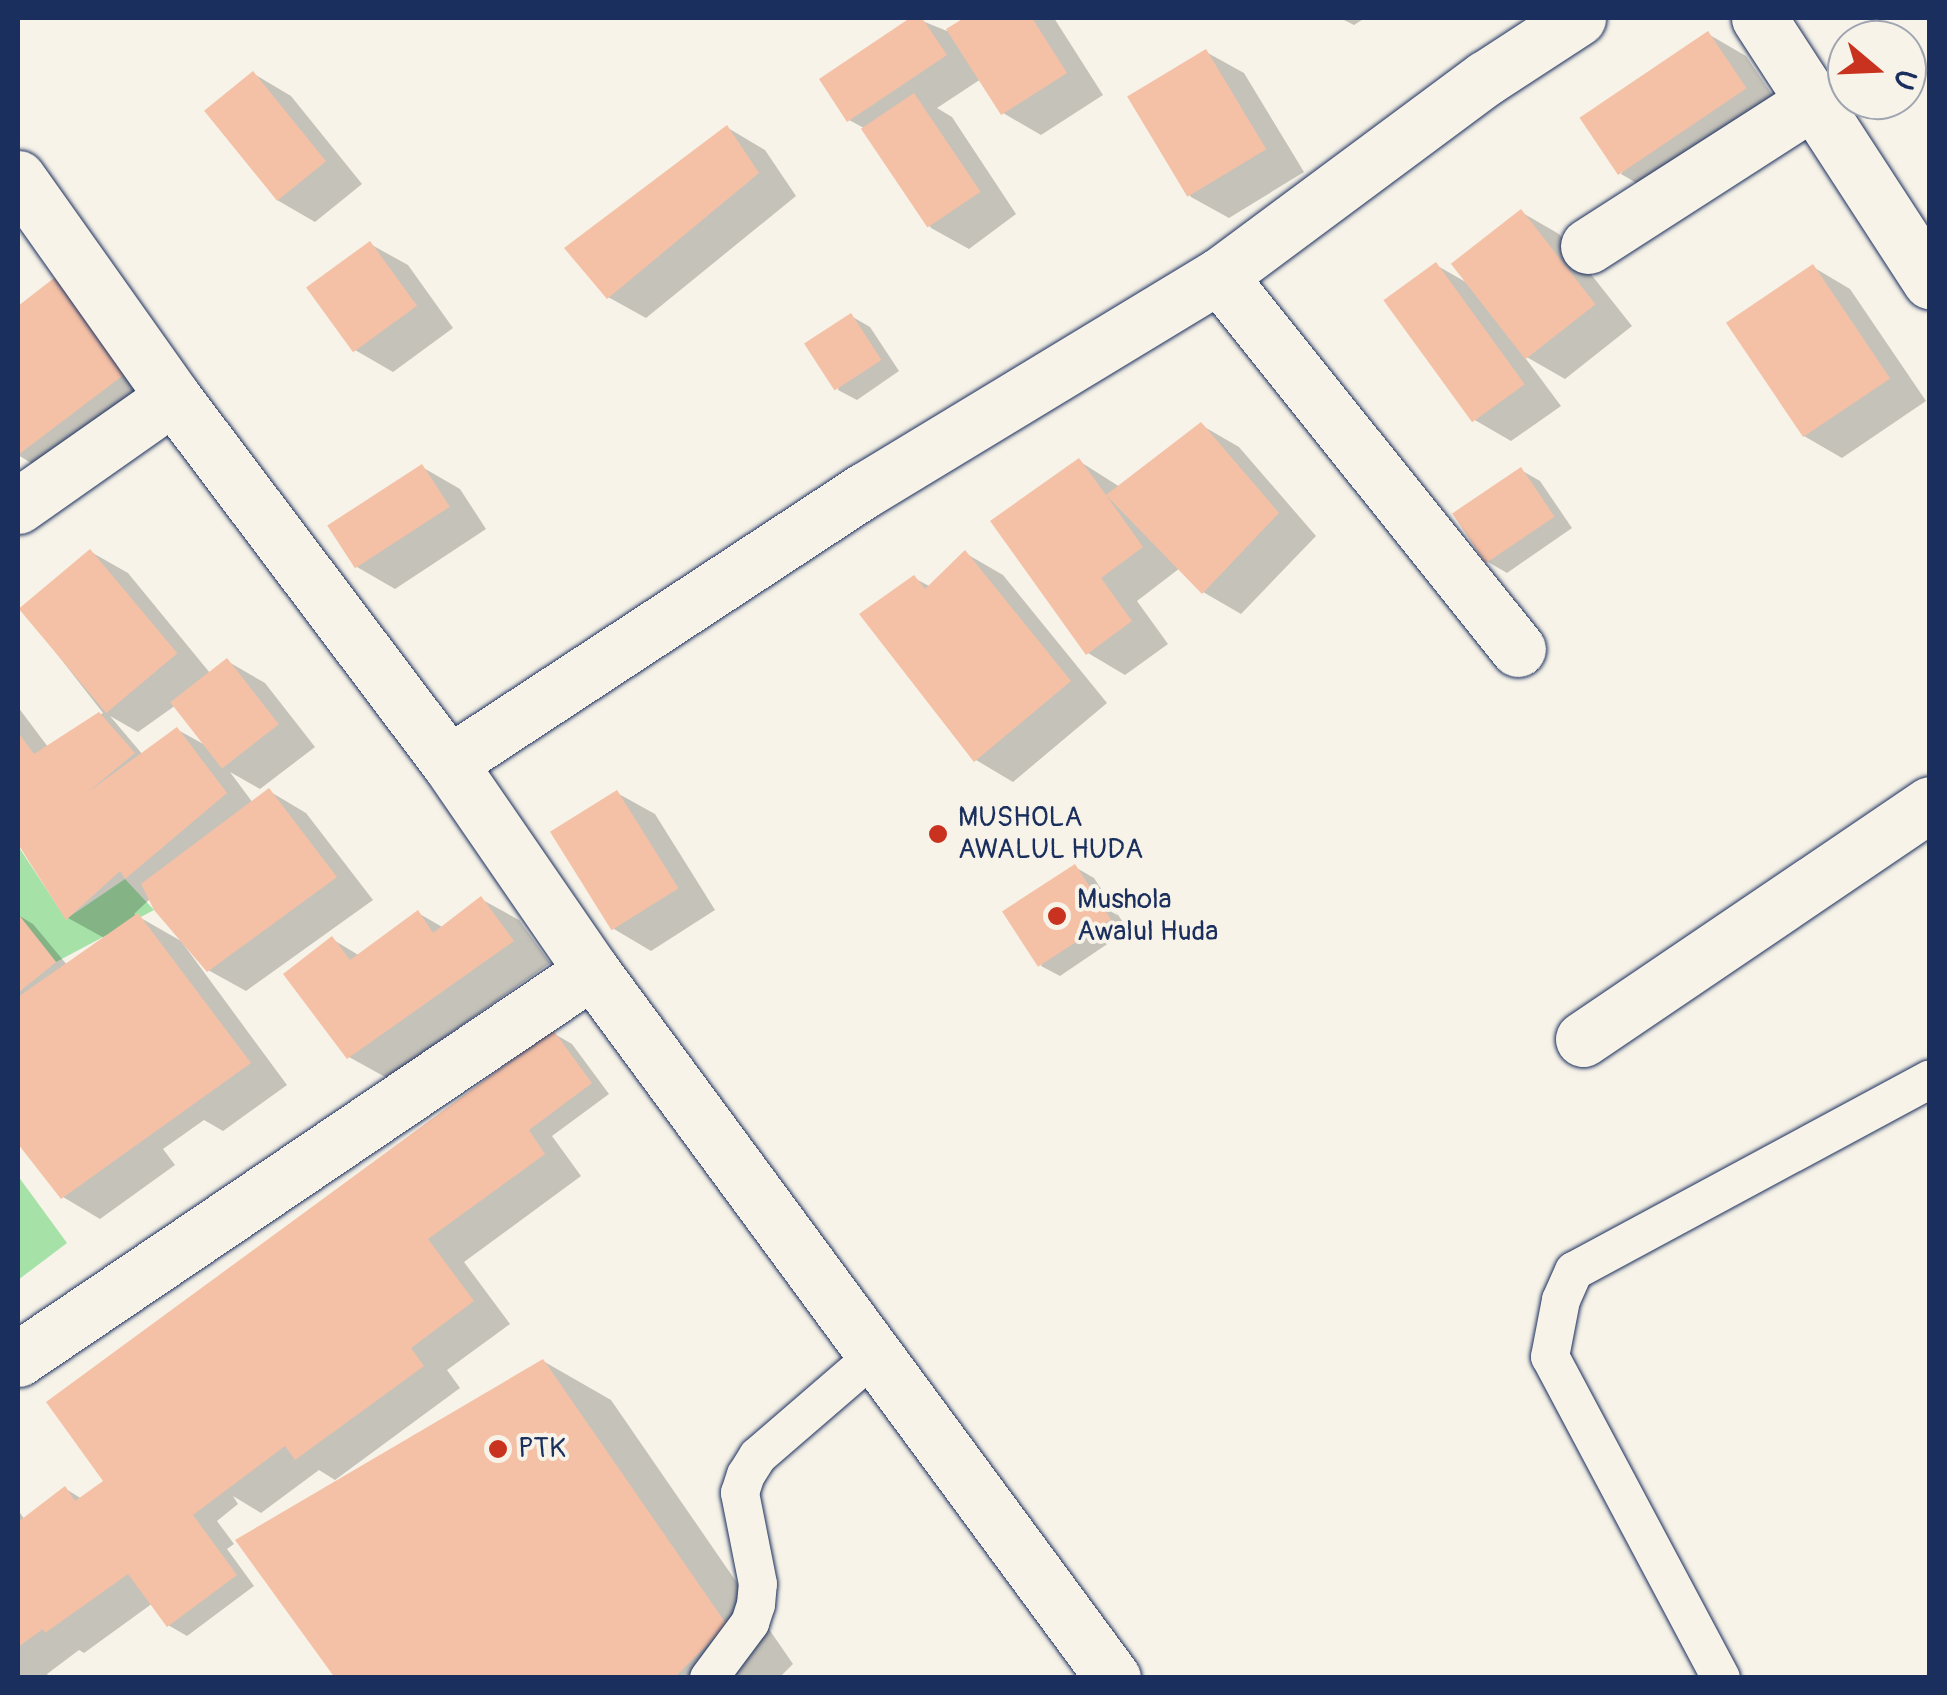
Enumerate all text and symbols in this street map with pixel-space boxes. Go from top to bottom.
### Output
north arrow [1827,20,1927,120]
text: U [1884,65,1924,94]
place label: MUSHOLA AWALUL HUDA [958,801,1143,867]
marker: MUSHOLA AWALUL HUDA [927,823,949,845]
place label: Mushola Awalul Huda [1077,883,1218,949]
marker: Mushola Awalul Huda [1046,905,1068,927]
place label: PTK [518,1432,566,1466]
marker: PTK [487,1438,509,1460]

